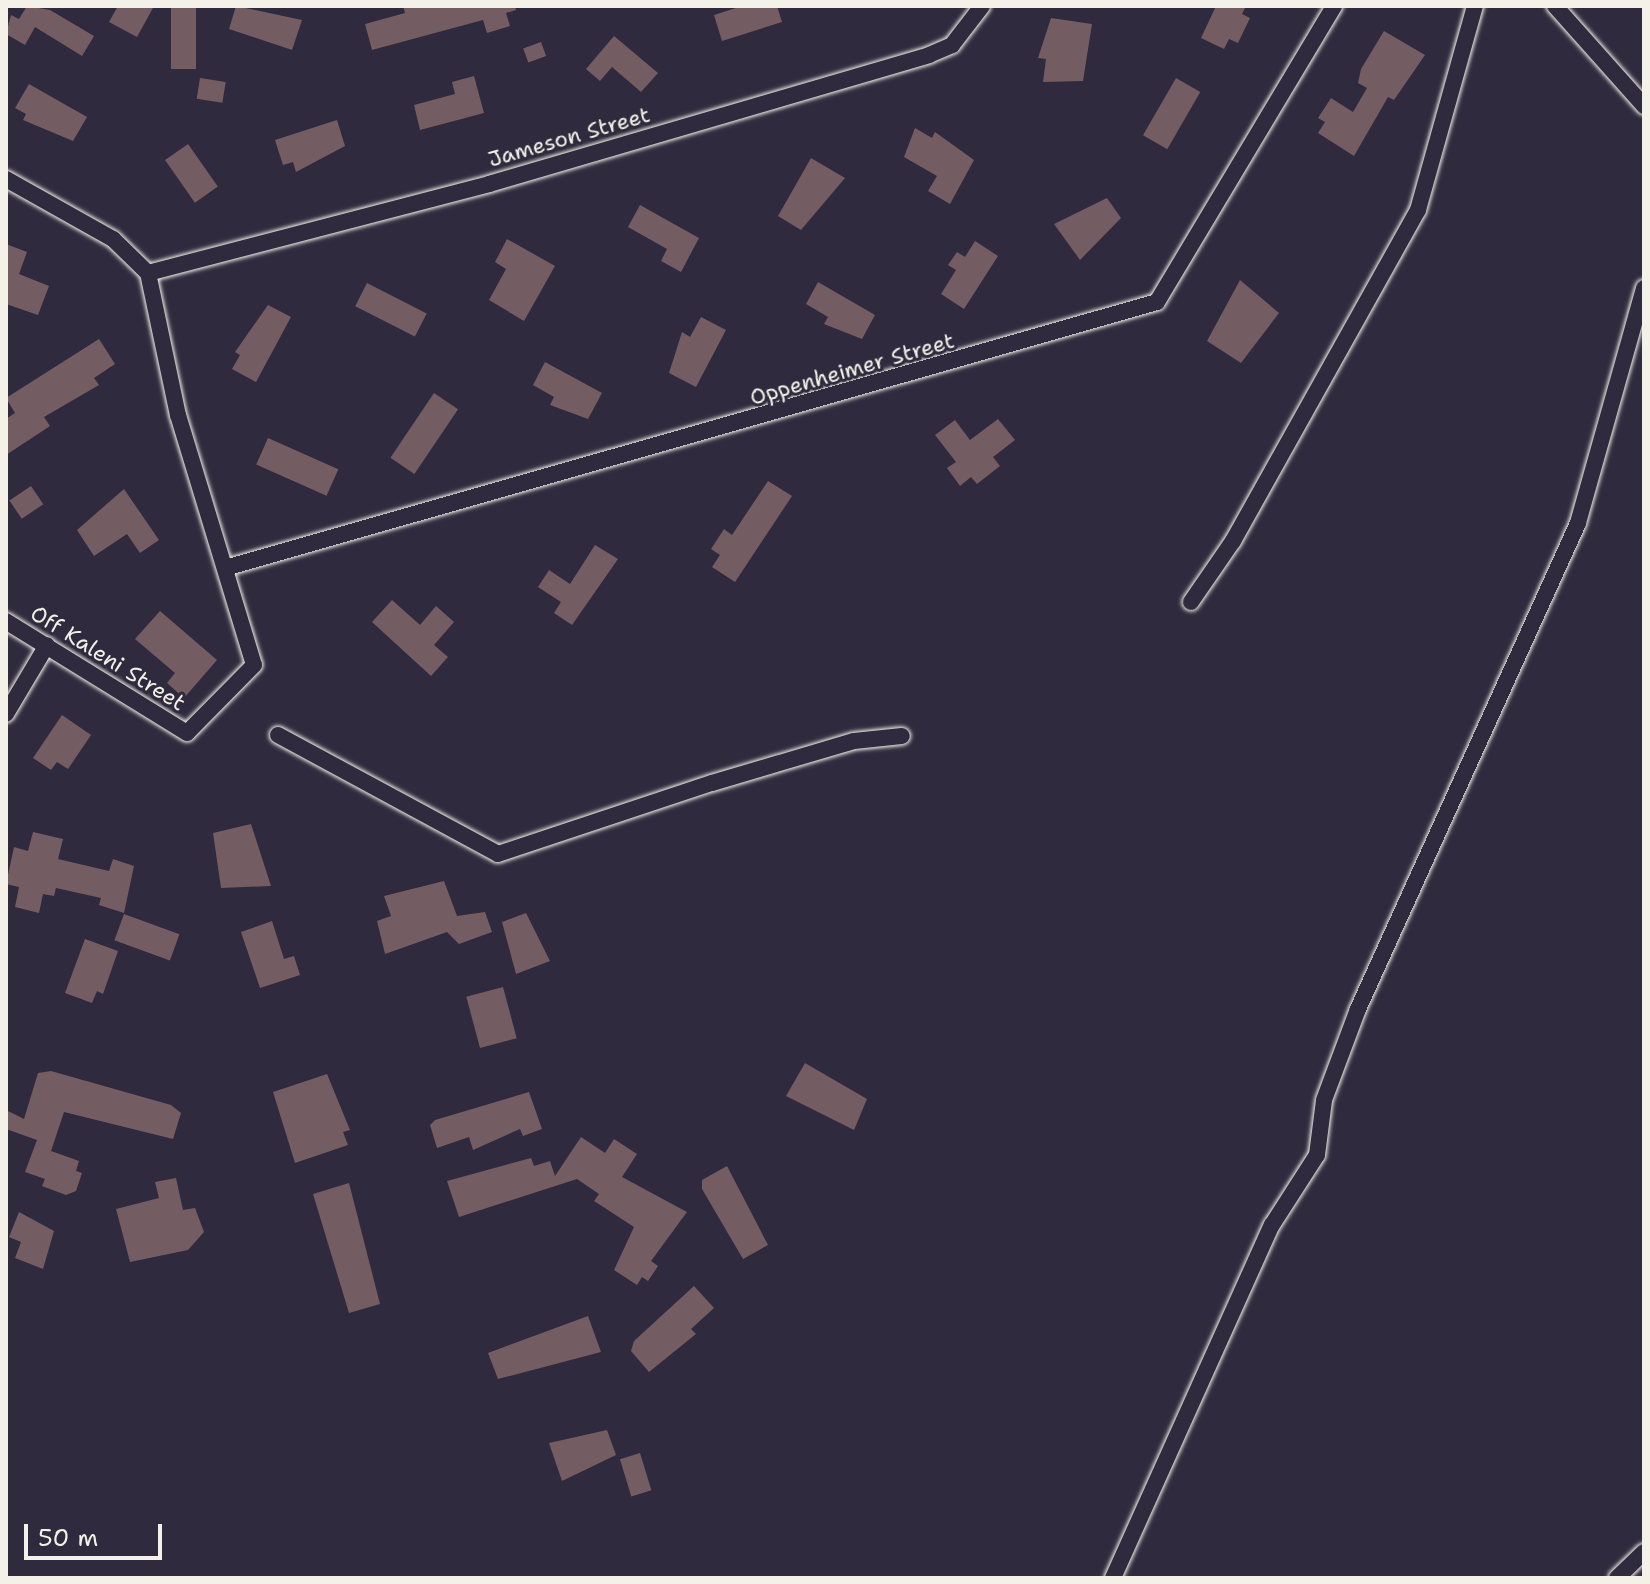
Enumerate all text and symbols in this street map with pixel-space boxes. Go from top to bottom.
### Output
street label: Jameson Street [485,101,653,173]
street label: Oppenheimer Street [747,327,957,411]
street label: Off Kaleni Street [26,600,190,716]
scale bar [28,1508,166,1558]
text: 50 m [38,1522,98,1554]

